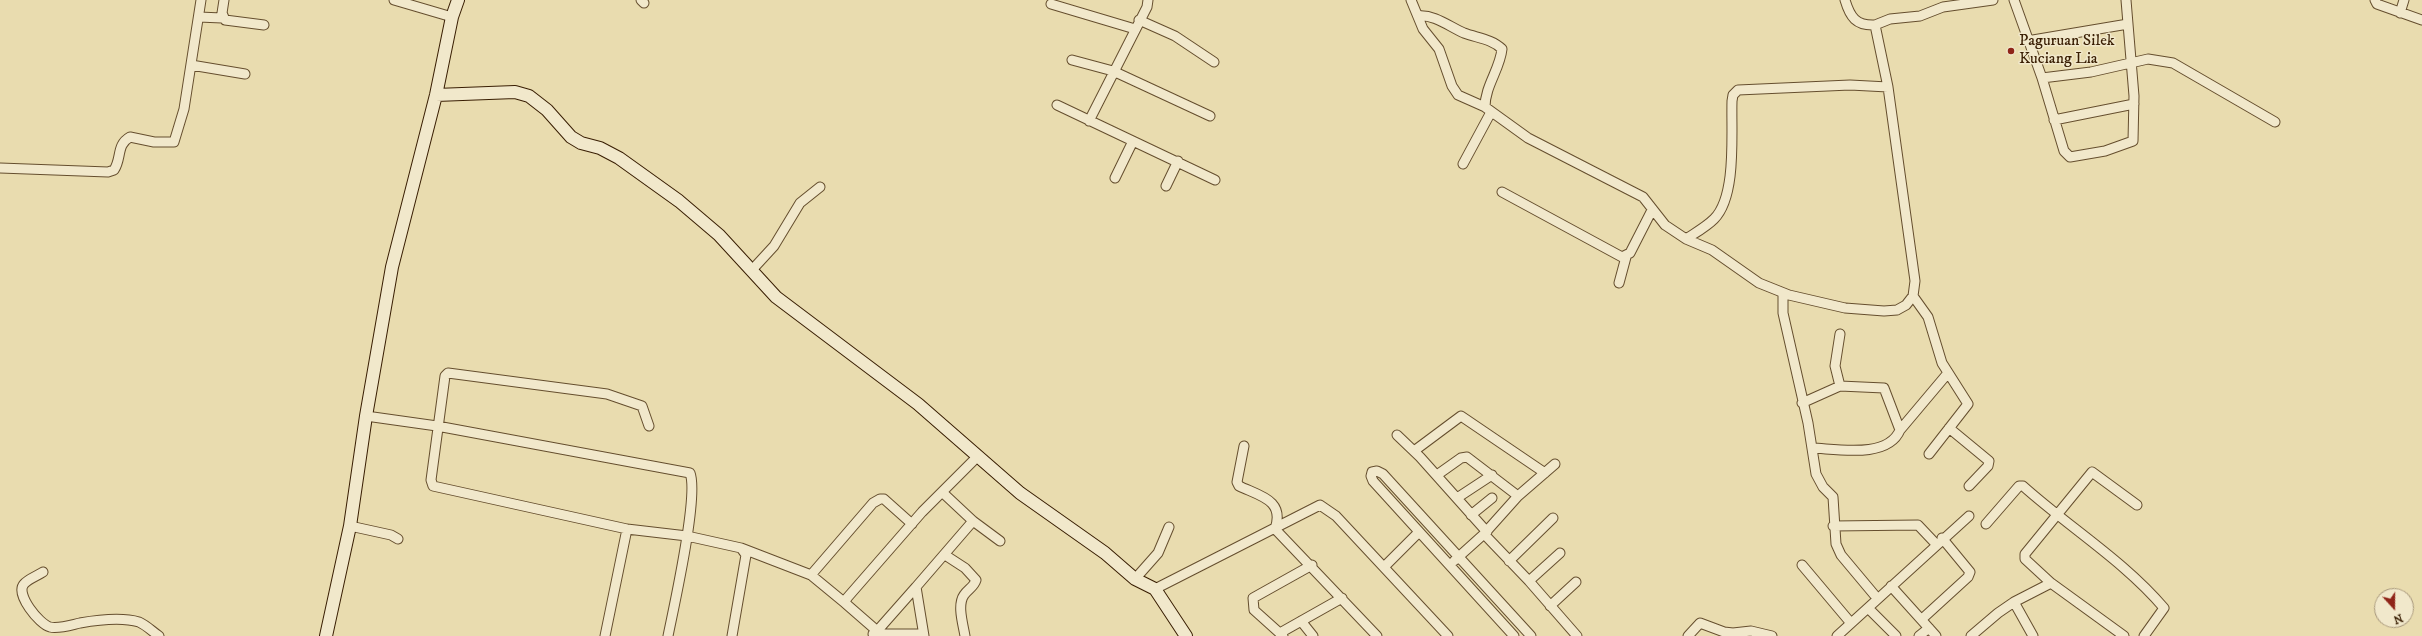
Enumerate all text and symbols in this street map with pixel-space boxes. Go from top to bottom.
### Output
place label: Paguruan Silek Kuciang Lia [2019,32,2115,70]
marker: Paguruan Silek Kuciang Lia [2006,46,2016,56]
north arrow [2374,588,2414,628]
text: N [2391,610,2405,626]

